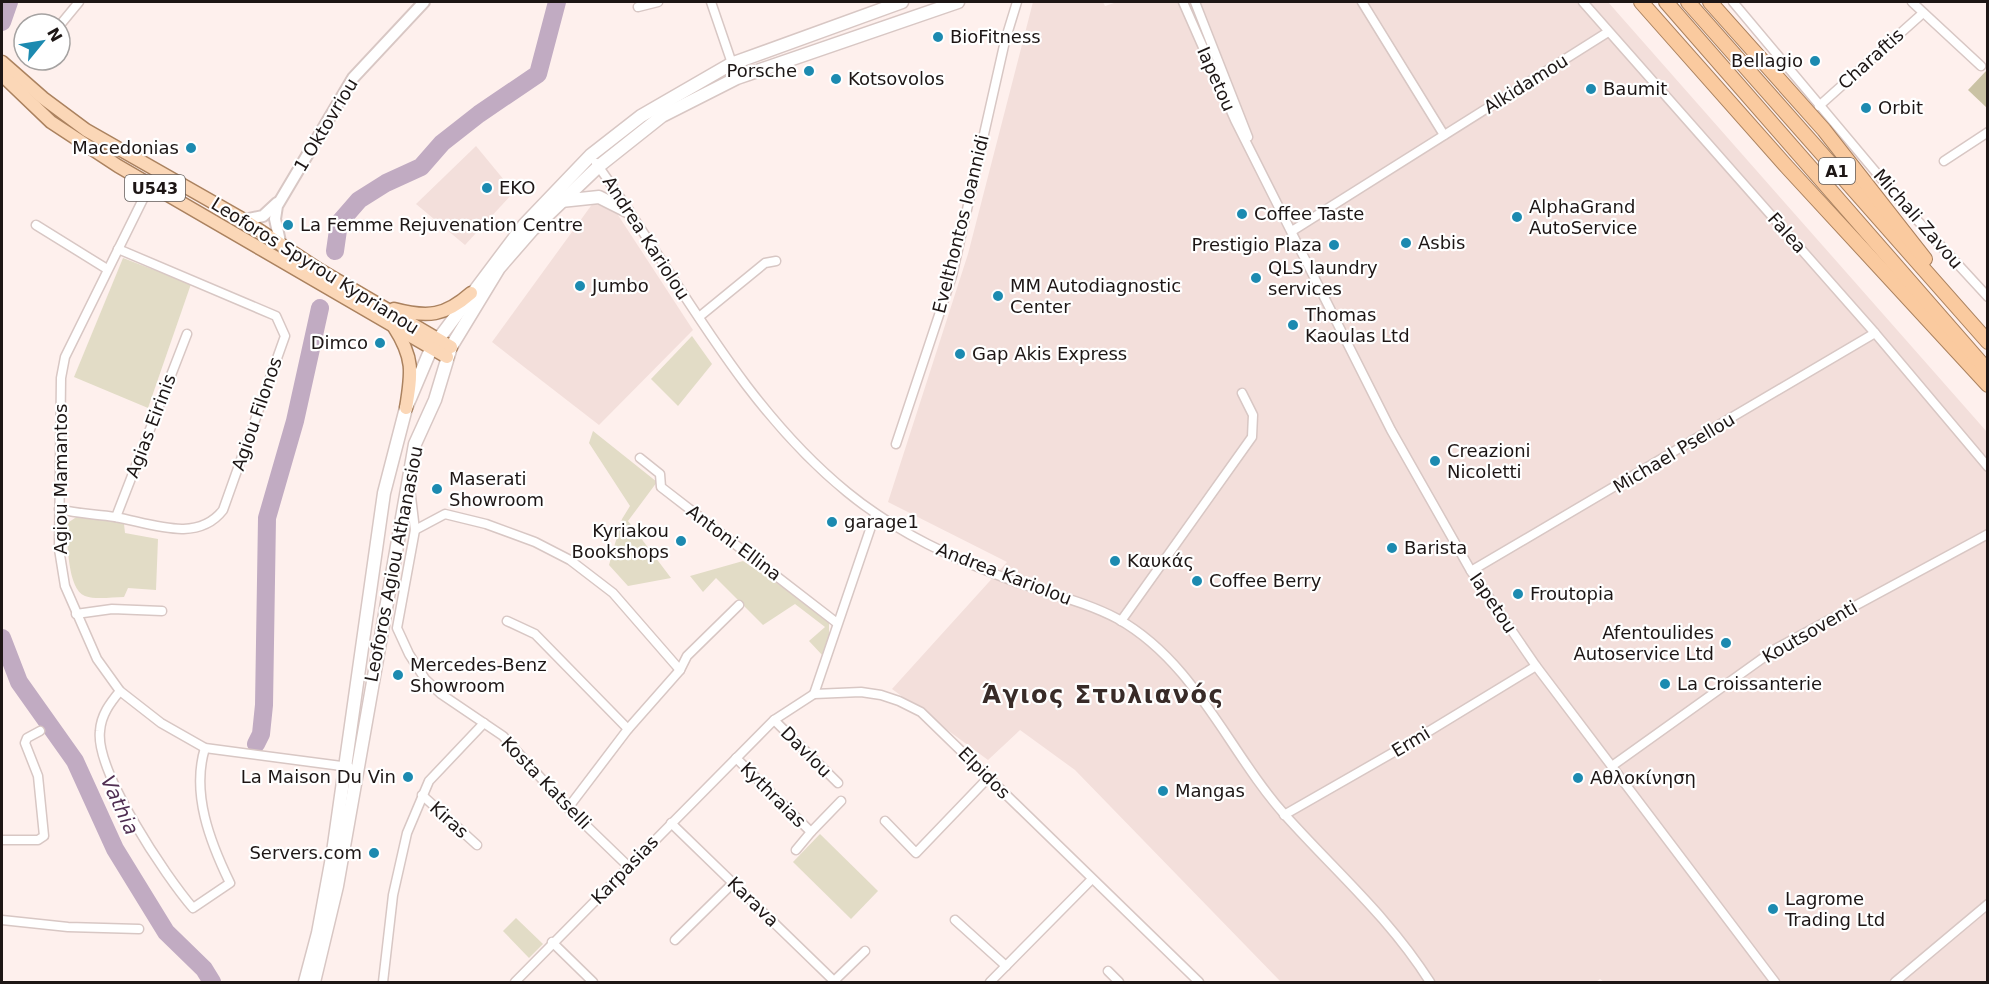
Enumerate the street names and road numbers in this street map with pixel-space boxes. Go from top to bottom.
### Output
street label: Charaftis [1834,24,1908,93]
street label: Iapetou [1193,43,1240,114]
street label: Alkidamou [1480,49,1572,118]
street label: 1 Oktovriou [289,74,362,175]
street label: Evelthontos Ioannidi [928,132,993,316]
road number: A1 [1819,158,1855,184]
street label: Michali Zavou [1869,165,1967,273]
street label: Andrea Kariolou [599,172,694,304]
road number: U543 [125,175,185,201]
street label: Leoforos Spyrou Kyprianou [208,193,423,338]
street label: Falea [1764,208,1811,257]
street label: Agiou Filonos [227,354,286,473]
street label: Agias Eirinis [121,371,180,481]
street label: Agiou Mamantos [50,404,71,554]
street label: Michael Psellou [1609,408,1738,497]
street label: Leoforos Agiou Athanasiou [360,444,427,684]
street label: Antoni Ellina [683,500,786,585]
street label: Andrea Kariolou [934,538,1075,609]
street label: Iapetou [1466,569,1521,637]
street label: Koutsoventi [1759,596,1861,667]
street label: Davlou [777,722,836,781]
street label: Ermi [1388,722,1434,761]
street label: Kosta Katselli [497,732,596,833]
street label: Elpidos [954,742,1015,803]
street label: Kythraias [736,758,810,832]
street label: Kiras [426,797,473,842]
street label: Karpasias [587,831,662,908]
street label: Karava [724,872,783,931]

